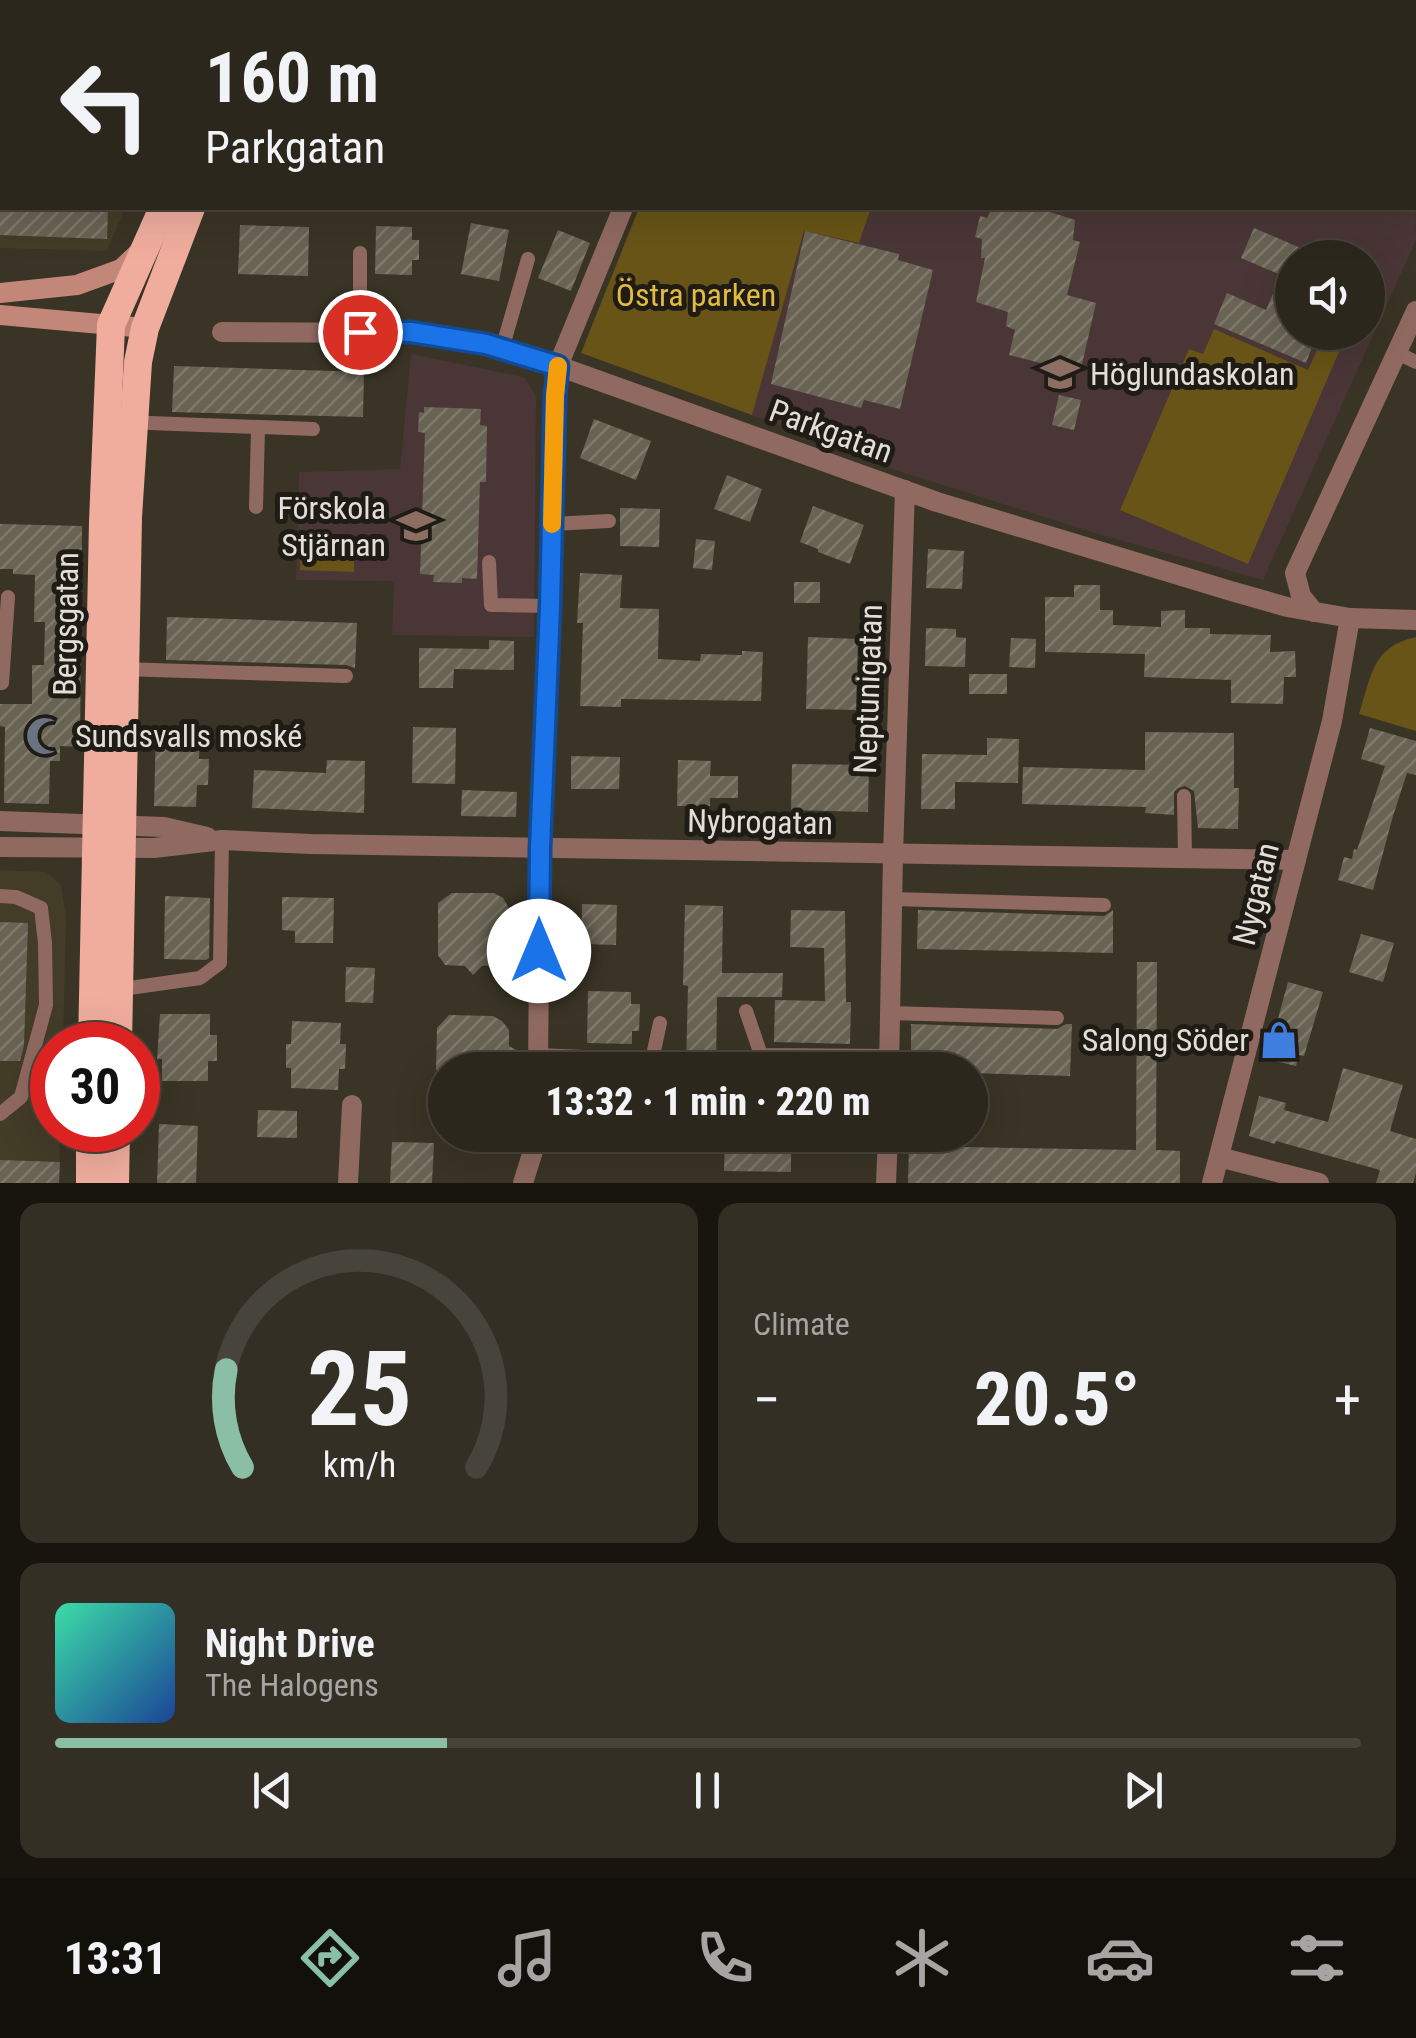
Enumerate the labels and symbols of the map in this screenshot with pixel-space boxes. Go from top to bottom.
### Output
park label: Östra parken [616,276,776,314]
pin [318,290,403,375]
school or university icon: Höglundaskolan [1039,353,1081,395]
place label: Höglundaskolan [1090,355,1294,393]
street label: Parkgatan [764,391,898,471]
place label: Förskola Stjärnan [277,489,386,564]
school or university icon: Förskola Stjärnan [395,505,437,547]
street label: Bergsgatan [46,552,86,696]
street label: Neptunigatan [846,603,890,775]
mosque icon: Sundsvalls moské [24,715,66,757]
place label: Sundsvalls moské [75,717,302,755]
street label: Nybrogatan [687,802,833,842]
street label: Nygatan [1225,839,1287,949]
position arrow [487,899,591,1003]
shop icon: Salong Söder [1258,1019,1300,1061]
place label: Salong Söder [1082,1021,1249,1059]
speed limit sign: 30 [30,1022,160,1152]

